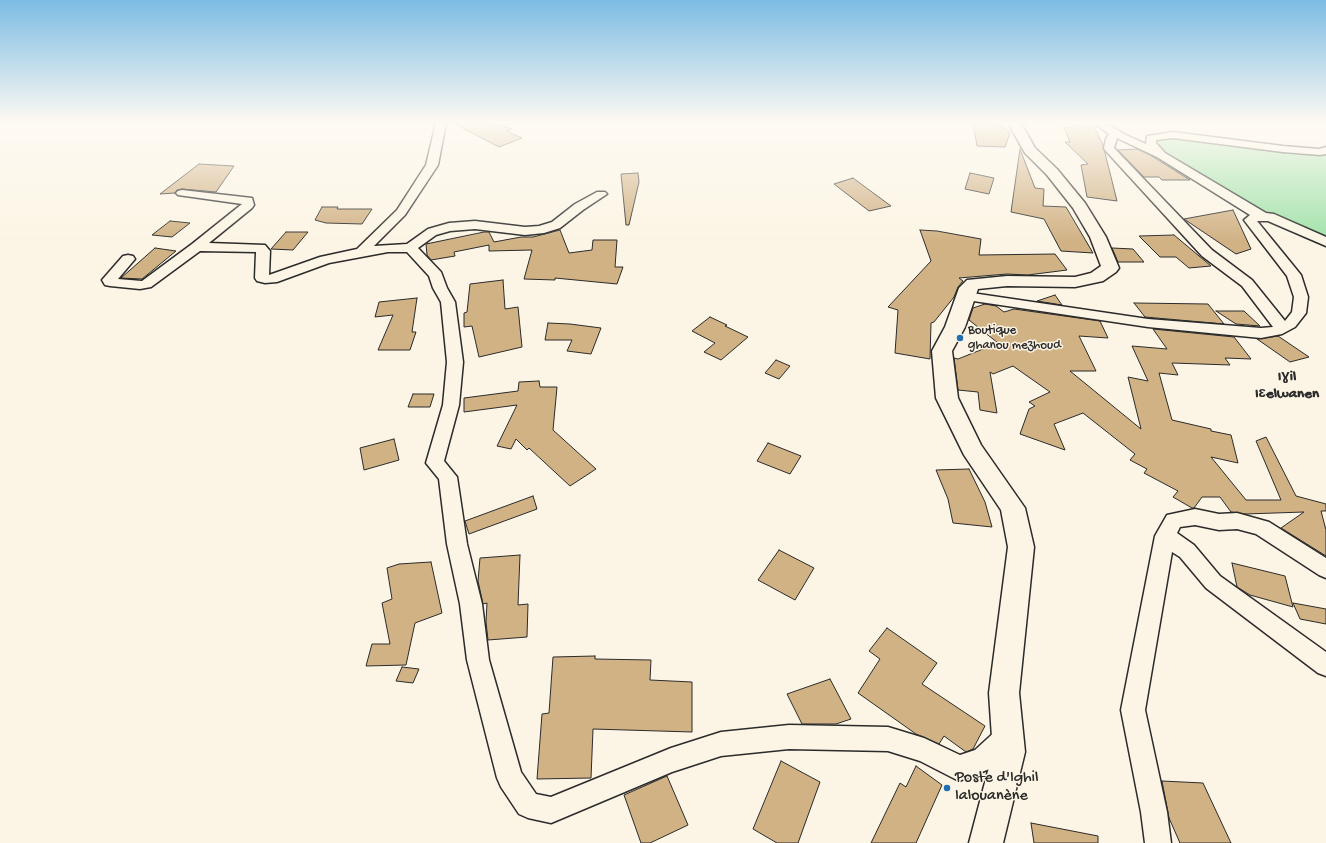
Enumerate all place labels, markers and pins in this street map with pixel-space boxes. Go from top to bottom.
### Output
place label: Boutique ghanou mezhoud [968,323,1061,354]
marker: Boutique ghanou mezhoud [955,333,965,343]
place label: Poste d'Ighil Ialouanène [955,769,1039,807]
marker: Poste d'Ighil Ialouanène [942,783,952,793]

